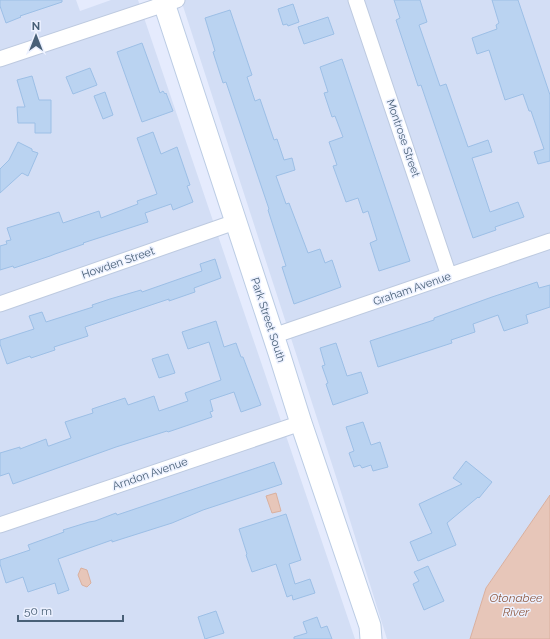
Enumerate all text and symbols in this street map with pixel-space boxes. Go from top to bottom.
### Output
north arrow [16,16,56,56]
text: N [32,20,40,33]
street label: Montrose Street [384,97,423,179]
street label: Howden Street [80,244,156,282]
street label: Graham Avenue [371,269,453,308]
street label: Park Street South [248,276,288,364]
street label: Arndon Avenue [111,455,190,493]
water label: Otonabee River [489,591,543,619]
scale bar [18,597,123,623]
text: 50 m [24,604,52,618]

